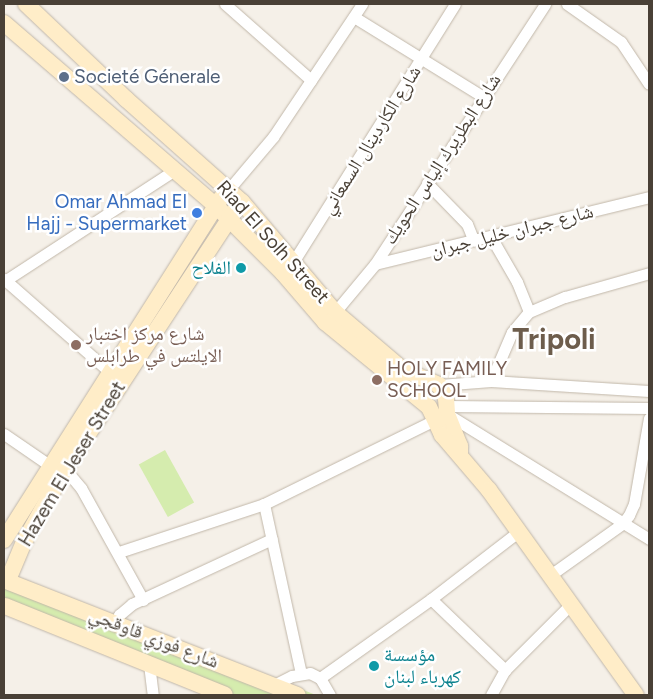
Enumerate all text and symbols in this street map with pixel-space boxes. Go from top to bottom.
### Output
street label: شارع الكاردينال السمعاني [316,61,426,219]
place label: Societé Génerale [74,66,220,88]
street label: شارع البطريرك إلياس الحويك [378,69,506,249]
marker: Societé Génerale [58,71,70,83]
street label: Riad El Solh Street [212,176,334,308]
place label: Omar Ahmad El Hajj - Supermarket [26,191,187,235]
street label: شارع جبران خليل جبران [428,200,596,262]
marker: Omar Ahmad El Hajj - Supermarket [191,207,203,219]
place label: الفلاح [191,257,231,279]
marker: الفلاح [235,262,247,274]
district label: Tripoli [512,322,596,356]
place label: شارع مركز اختبار الايلتس في طرابلس [86,323,222,367]
marker: شارع مركز اختبار الايلتس في طرابلس [70,339,82,351]
place label: HOLY FAMILY SCHOOL [387,358,507,402]
marker: HOLY FAMILY SCHOOL [371,374,383,386]
street label: Hazem El Jeser Street [14,377,130,551]
street label: شارع فوزي قاوقجي [86,603,222,673]
place label: مؤسسة كهرباء لبنان [384,644,461,688]
marker: مؤسسة كهرباء لبنان [368,660,380,672]

